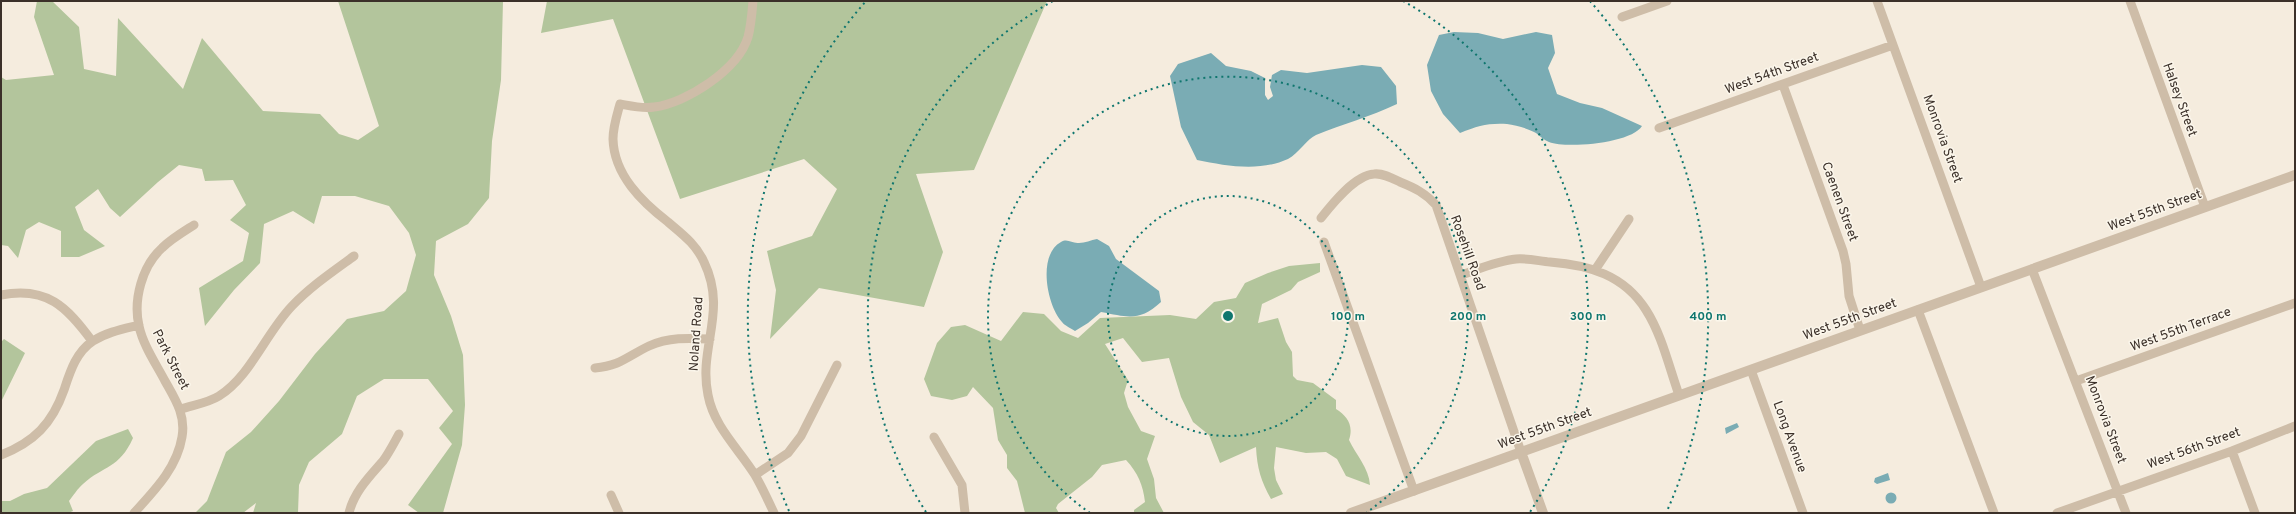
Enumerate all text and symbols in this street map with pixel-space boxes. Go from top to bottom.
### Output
street label: West 54th Street [1723,50,1821,98]
street label: Halsey Street [2158,61,2200,139]
street label: Monrovia Street [1919,93,1965,185]
street label: Caenen Street [1817,160,1861,244]
street label: West 55th Street [2106,187,2204,235]
street label: Rosehill Road [1446,213,1488,293]
street label: Noland Road [686,296,708,372]
street label: West 55th Street [1801,296,1899,344]
street label: West 55th Terrace [2128,304,2234,356]
centre of rings [1221,309,1235,323]
text: 100 m [1331,309,1365,325]
text: 200 m [1450,309,1486,325]
text: 300 m [1570,309,1606,325]
text: 400 m [1689,309,1727,325]
street label: Park Street [148,327,192,393]
street label: Monrovia Street [2081,374,2129,466]
street label: Long Avenue [1769,399,1809,475]
street label: West 55th Street [1496,405,1594,453]
street label: West 56th Street [2145,425,2243,473]

